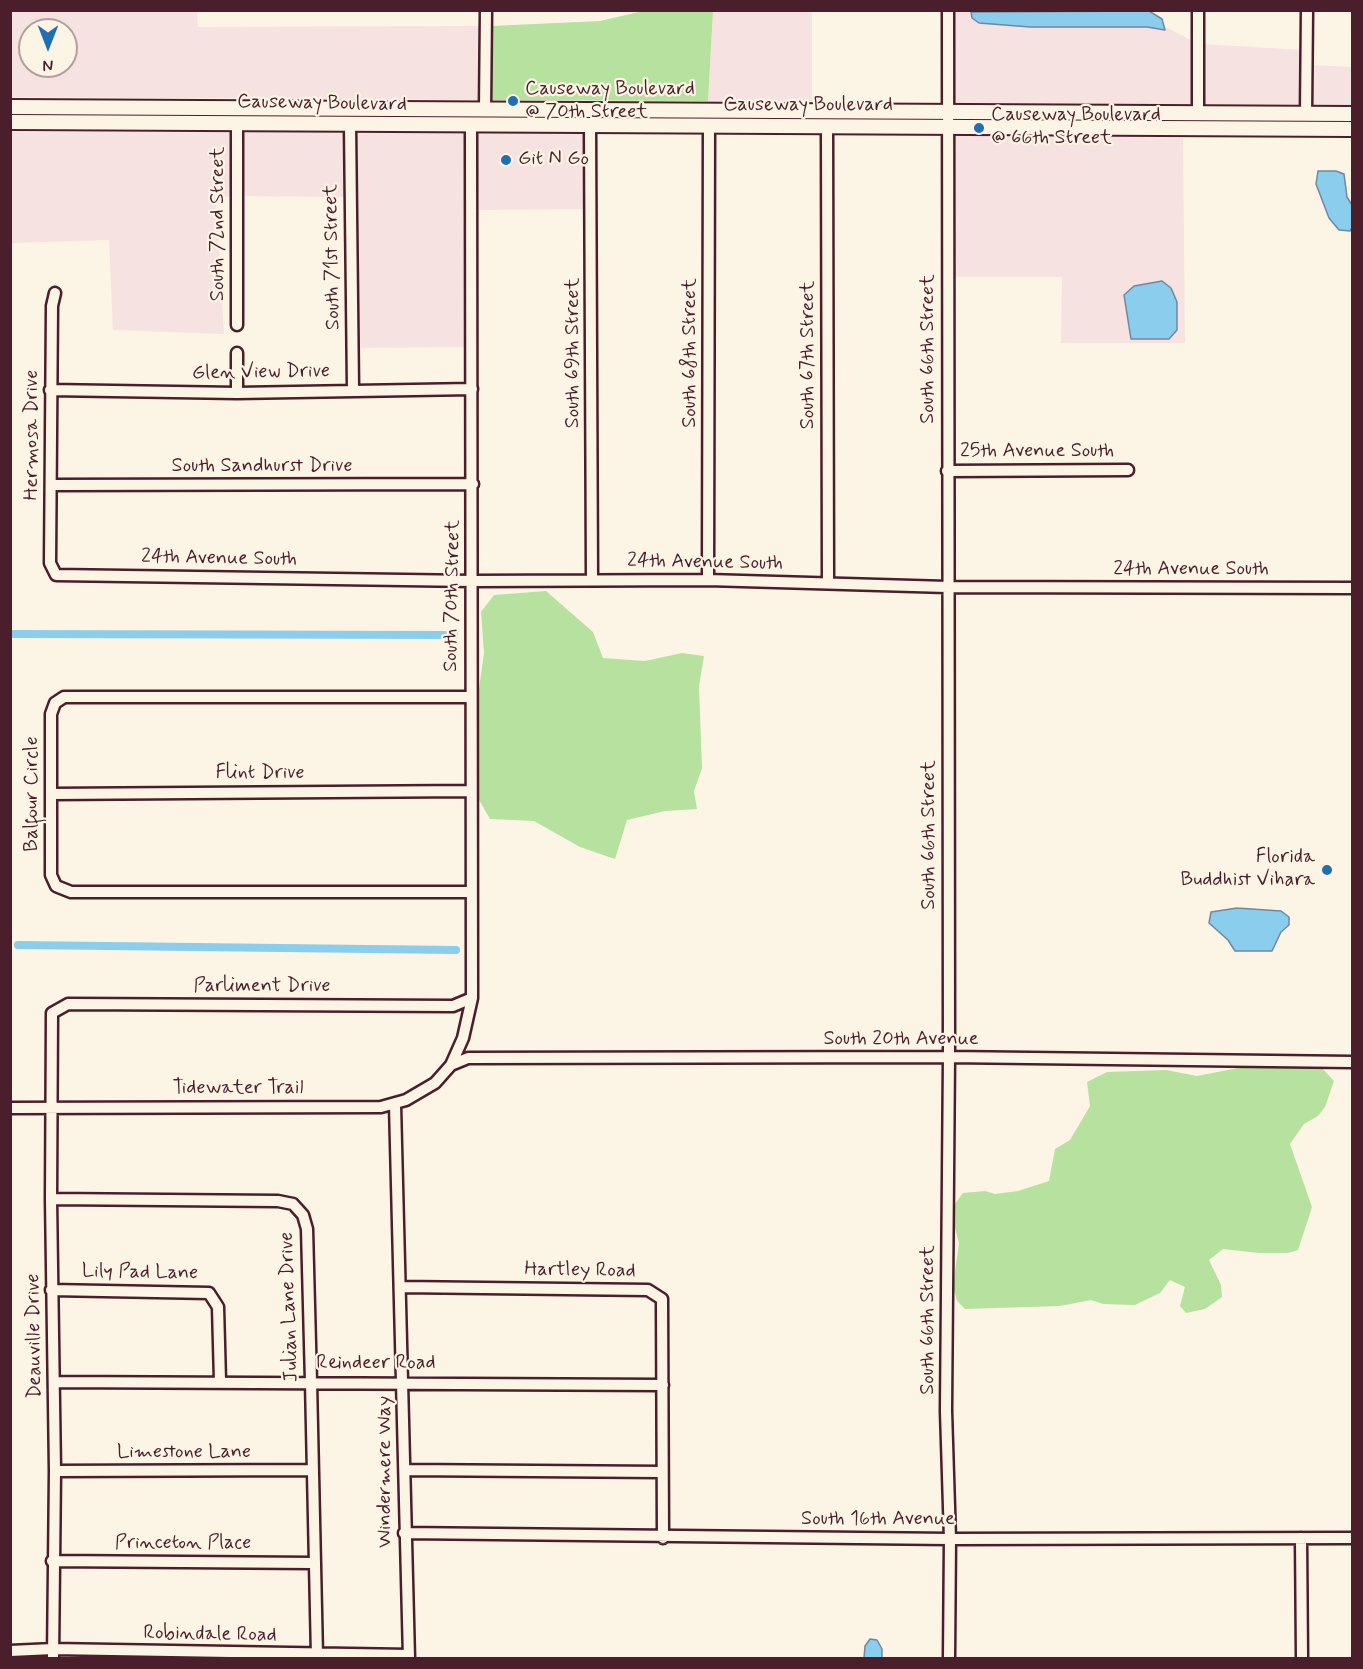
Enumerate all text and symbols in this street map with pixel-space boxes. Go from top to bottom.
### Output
north arrow [18,18,78,78]
text: N [43,54,53,75]
place label: Causeway Boulevard @ 70th Street [525,78,695,125]
street label: Causeway Boulevard [237,91,407,117]
marker: Causeway Boulevard @ 70th Street [506,94,520,108]
street label: Causeway Boulevard [723,94,893,118]
place label: Causeway Boulevard @ 66th Street [991,104,1161,151]
marker: Causeway Boulevard @ 66th Street [972,121,986,135]
street label: South 72nd Street [207,147,231,301]
place label: Git N Go [518,148,589,172]
marker: Git N Go [499,153,513,167]
street label: South 71st Street [320,184,346,330]
street label: South 66th Street [917,274,941,424]
street label: South 69th Street [562,278,586,428]
street label: South 68th Street [679,278,703,428]
street label: South 67th Street [797,281,821,429]
street label: Glen View Drive [192,360,330,386]
street label: Hermosa Drive [21,370,45,500]
street label: 25th Avenue South [960,440,1114,464]
street label: South Sandhurst Drive [172,455,352,479]
street label: South 70th Street [440,520,466,672]
street label: 24th Avenue South [141,546,297,572]
street label: 24th Avenue South [627,550,783,576]
street label: 24th Avenue South [1113,558,1269,582]
street label: Balfour Circle [21,736,45,852]
street label: South 66th Street [918,760,942,910]
street label: Flint Drive [215,762,305,786]
place label: Florida Buddhist Vihara [1181,846,1315,893]
marker: Florida Buddhist Vihara [1320,863,1334,877]
street label: Parliment Drive [193,975,331,999]
street label: South 20th Avenue [824,1028,978,1052]
street label: Tidewater Trail [173,1077,303,1101]
street label: Julian Lane Drive [275,1231,305,1383]
street label: South 66th Street [917,1245,941,1395]
street label: Hartley Road [524,1258,636,1284]
street label: Lily Pad Lane [82,1260,198,1286]
street label: Deauville Drive [22,1273,48,1399]
street label: Reindeer Road [316,1352,436,1376]
street label: Windermere Way [374,1396,398,1548]
street label: Limestone Lane [117,1441,251,1465]
street label: South 16th Avenue [801,1508,955,1532]
street label: Princeton Place [115,1532,251,1556]
street label: Robindale Road [143,1622,277,1648]

